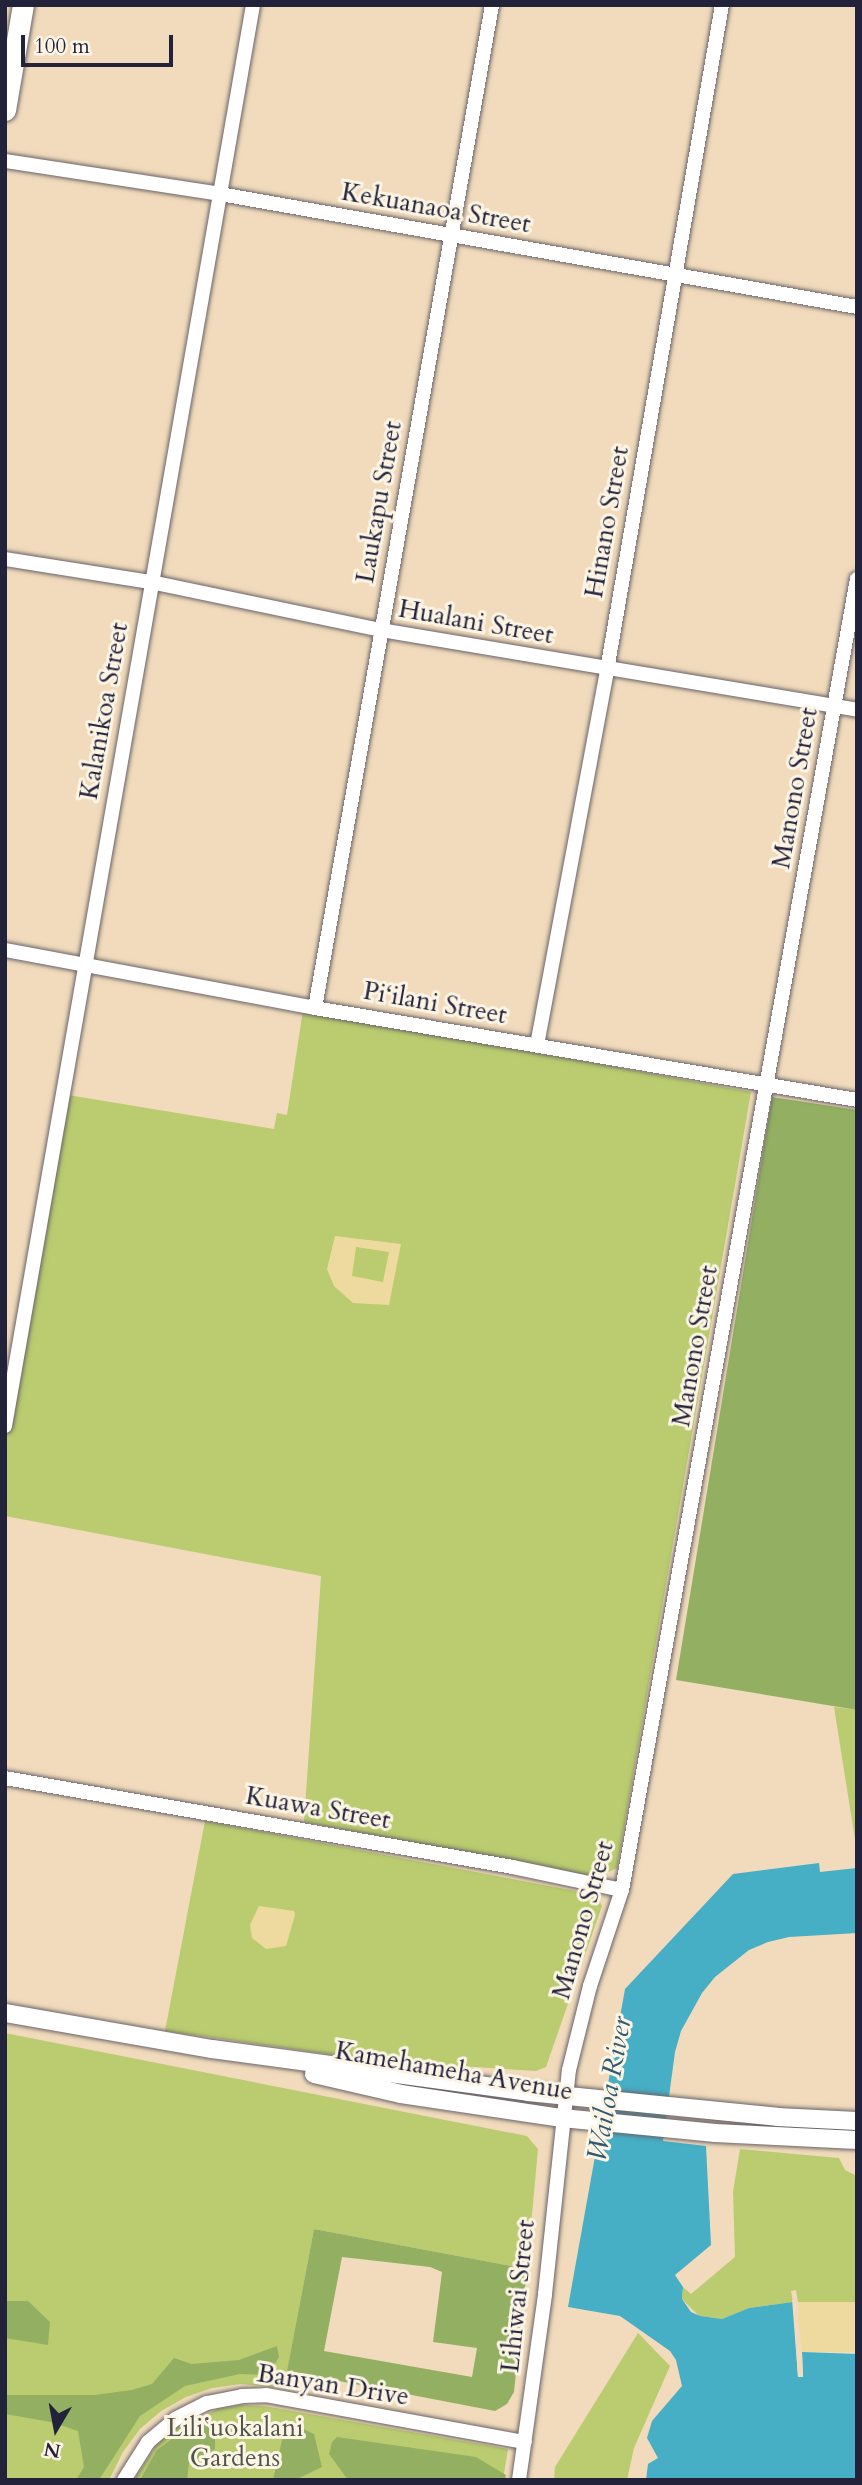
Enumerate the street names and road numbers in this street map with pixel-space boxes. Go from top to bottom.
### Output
street label: Kekuanaoa Street [339,176,533,240]
street label: Laukapu Street [349,419,409,585]
street label: Hinano Street [578,444,636,600]
street label: Hualani Street [396,593,556,651]
street label: Kalanikoa Street [73,620,135,802]
street label: Manono Street [765,705,825,871]
street label: Pi‘ilani Street [361,975,509,1031]
street label: Manono Street [665,1263,725,1429]
street label: Kuawa Street [243,1780,393,1836]
street label: Manono Street [546,1837,620,2003]
street label: Kamehameha Avenue [333,2035,575,2107]
street label: Lihiwai Street [494,2218,542,2374]
street label: Banyan Drive [255,2358,411,2412]

